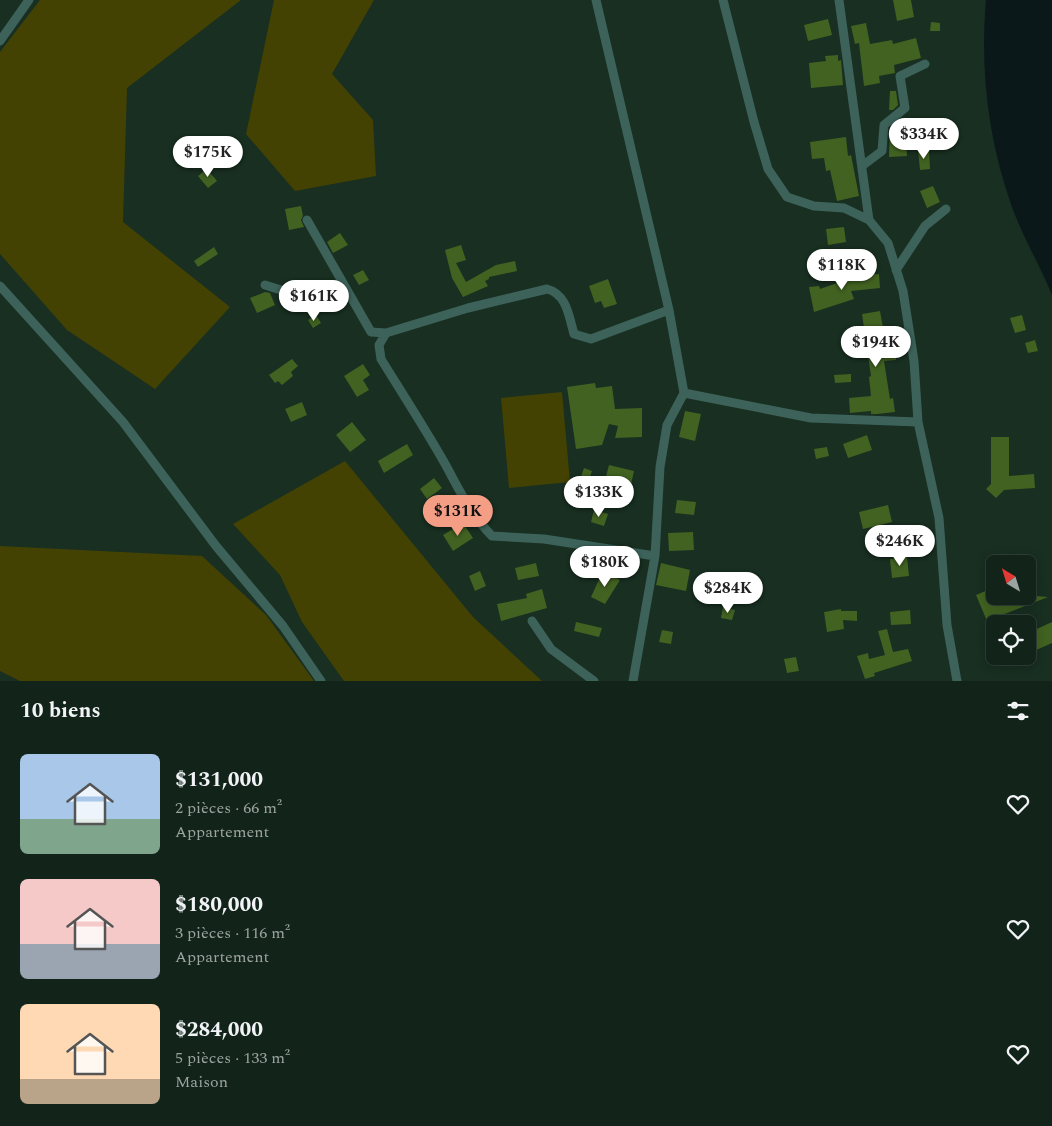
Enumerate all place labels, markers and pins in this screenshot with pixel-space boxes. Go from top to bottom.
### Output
pin: $334K [889,118,959,160]
pin: $175K [173,136,243,178]
pin: $118K [807,248,877,291]
pin: $161K [279,280,349,322]
pin: $194K [841,326,911,368]
pin: $133K [564,476,634,518]
pin: $131K [423,494,493,537]
pin: $246K [865,524,935,567]
pin: $180K [570,546,640,588]
pin: $284K [693,572,763,614]

